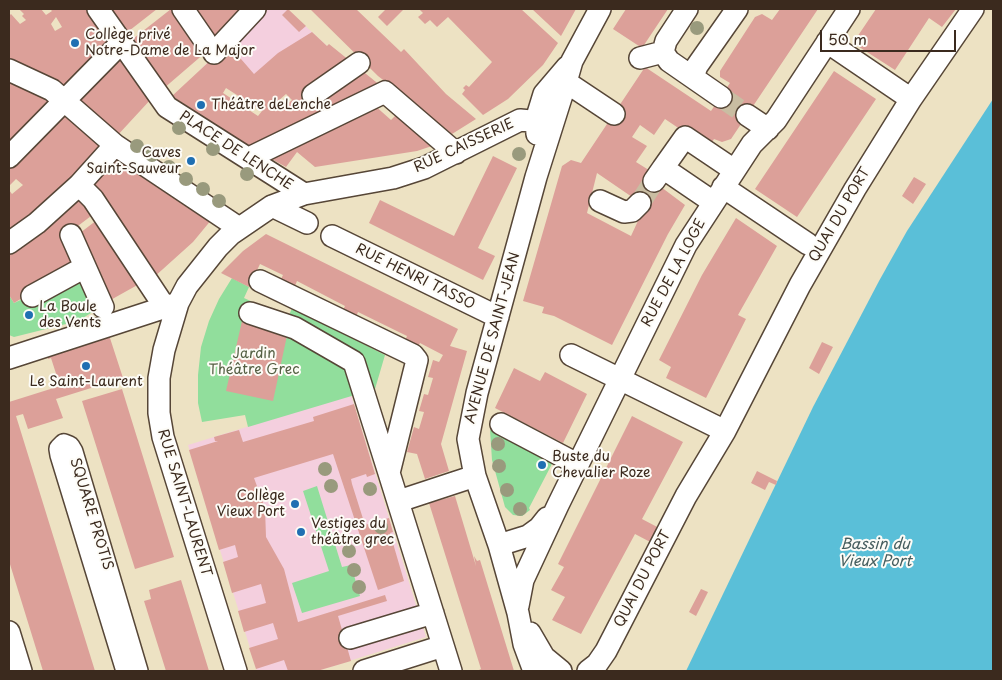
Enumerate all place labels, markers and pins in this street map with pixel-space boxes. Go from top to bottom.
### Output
place label: Collège privé Notre-Dame de La Major [85,27,255,59]
marker: Collège privé Notre-Dame de La Major [69,37,81,49]
place label: Théâtre deLenche [211,97,331,113]
marker: Théâtre deLenche [195,99,207,111]
place label: Caves Saint-Sauveur [86,145,181,178]
marker: Caves Saint-Sauveur [185,155,197,167]
place label: La Boule des Vents [39,299,101,332]
marker: La Boule des Vents [23,309,35,321]
marker: Le Saint-Laurent [80,360,92,372]
place label: Le Saint-Laurent [29,374,143,390]
place label: Buste du Chevalier Roze [552,449,650,482]
marker: Buste du Chevalier Roze [536,459,548,471]
place label: Collège Vieux Port [217,488,285,520]
marker: Collège Vieux Port [289,498,301,510]
place label: Vestiges du théâtre grec [311,516,394,548]
marker: Vestiges du théâtre grec [295,526,307,538]

